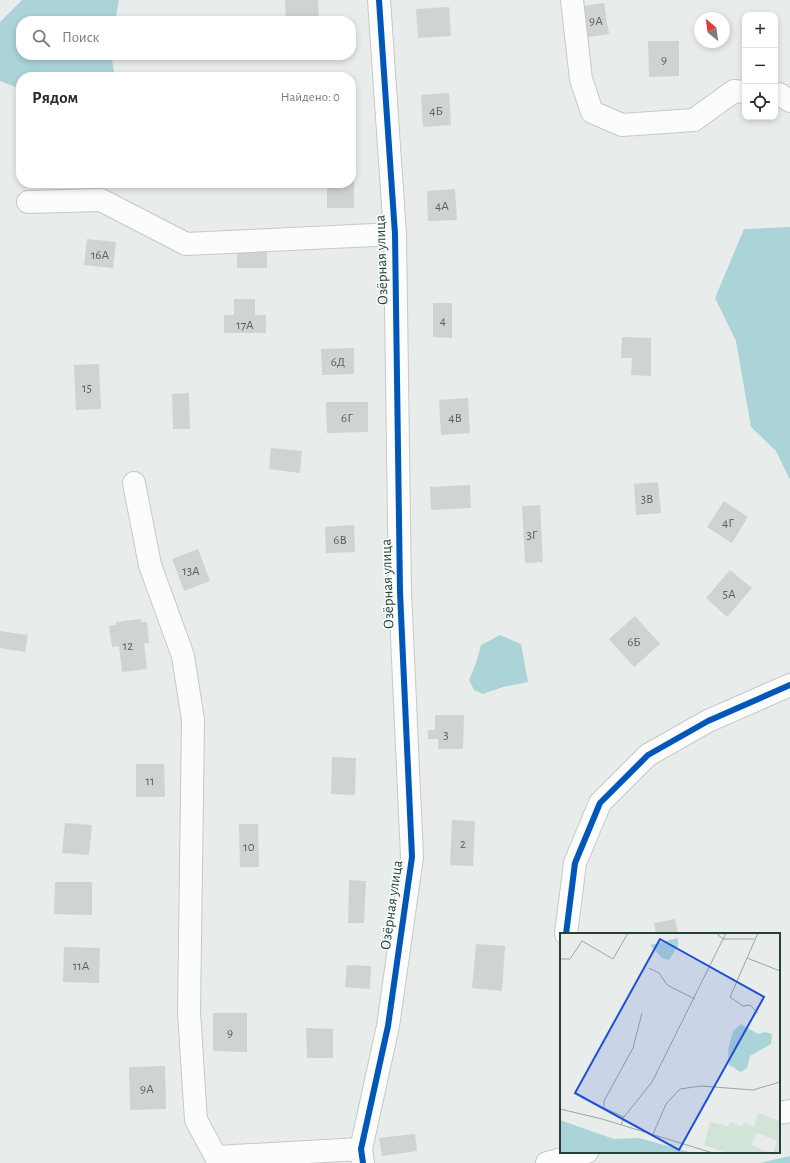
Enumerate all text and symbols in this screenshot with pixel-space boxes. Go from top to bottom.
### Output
north arrow [694,12,730,48]
map controls [742,12,778,120]
button: + [742,12,778,48]
house number: 9А [589,15,603,28]
search box [16,16,356,60]
icon: search [30,27,52,49]
text: Поиск [62,30,100,45]
button: − [742,48,778,84]
house number: 9 [661,54,667,67]
button: locate [742,84,778,120]
text: Рядом [32,89,78,106]
text: Найдено: 0 [281,91,340,104]
house number: 4Б [429,105,443,118]
house number: 4А [435,200,449,213]
street label: Озёрная улица [372,214,391,305]
house number: 16А [91,249,109,262]
house number: 4 [440,315,446,328]
house number: 17А [236,319,254,332]
house number: 6Д [331,356,345,369]
house number: 15 [82,382,92,395]
house number: 6Г [341,412,353,425]
house number: 4В [448,412,462,425]
house number: 3В [641,493,653,506]
house number: 4Г [722,517,734,530]
house number: 3Г [526,529,538,542]
house number: 6В [333,534,347,547]
street label: Озёрная улица [378,538,397,629]
house number: 13А [182,565,200,578]
house number: 5А [722,588,736,601]
house number: 6Б [627,636,641,649]
house number: 12 [123,640,133,653]
house number: 3 [443,729,449,742]
house number: 11 [146,775,154,788]
house number: 2 [460,838,466,851]
house number: 10 [243,841,255,854]
street label: Озёрная улица [378,859,405,951]
inset map [560,933,780,1153]
house number: 11А [73,960,90,973]
house number: 9 [227,1027,233,1040]
house number: 9А [140,1083,154,1096]

